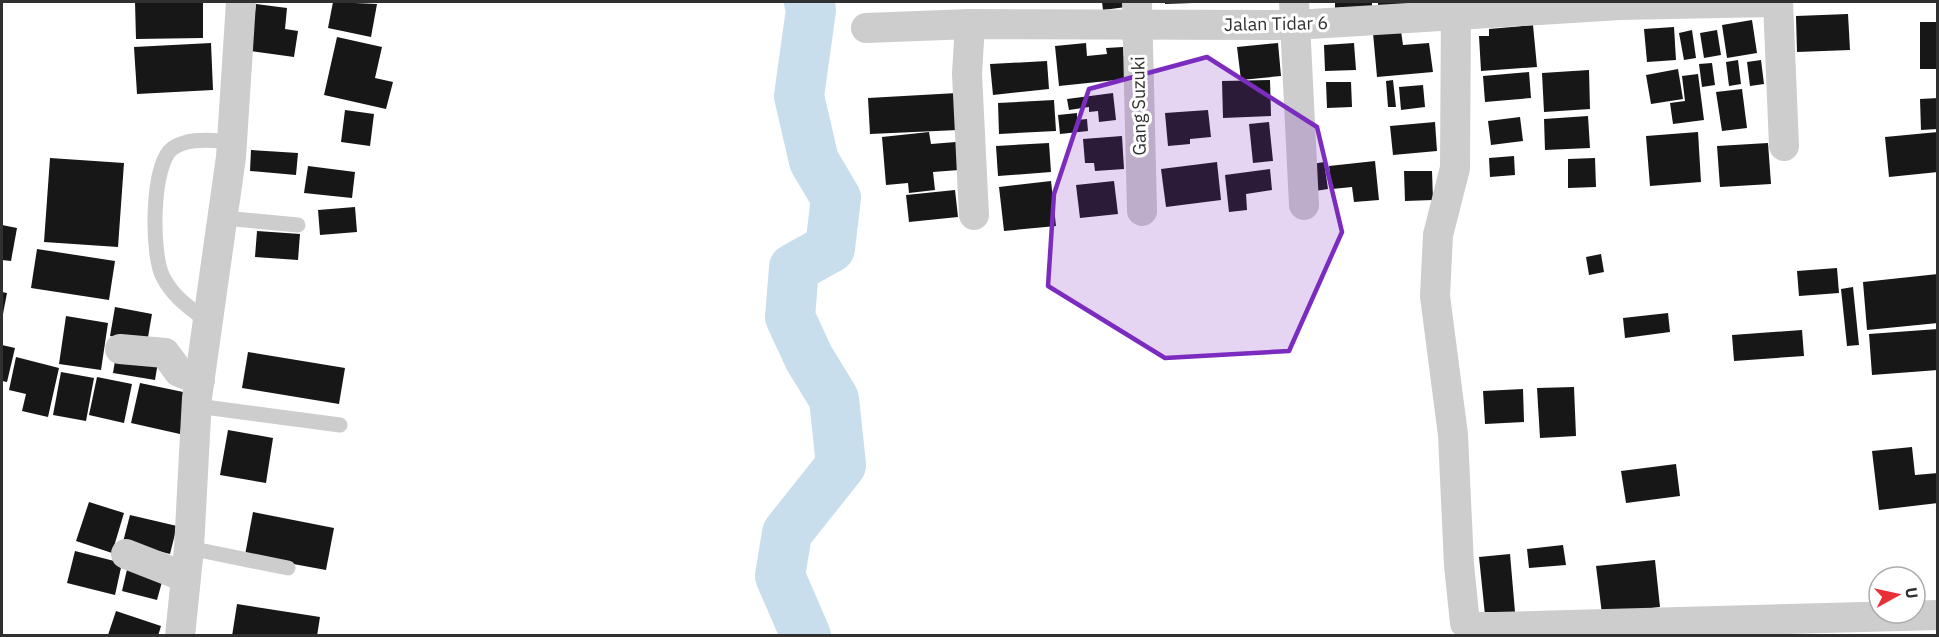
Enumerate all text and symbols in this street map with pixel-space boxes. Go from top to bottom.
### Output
street label: Jalan Tidar 6 [1224,11,1328,36]
street label: Gang Suzuki [1126,56,1151,156]
north arrow [1867,565,1927,625]
text: U [1901,586,1923,600]

